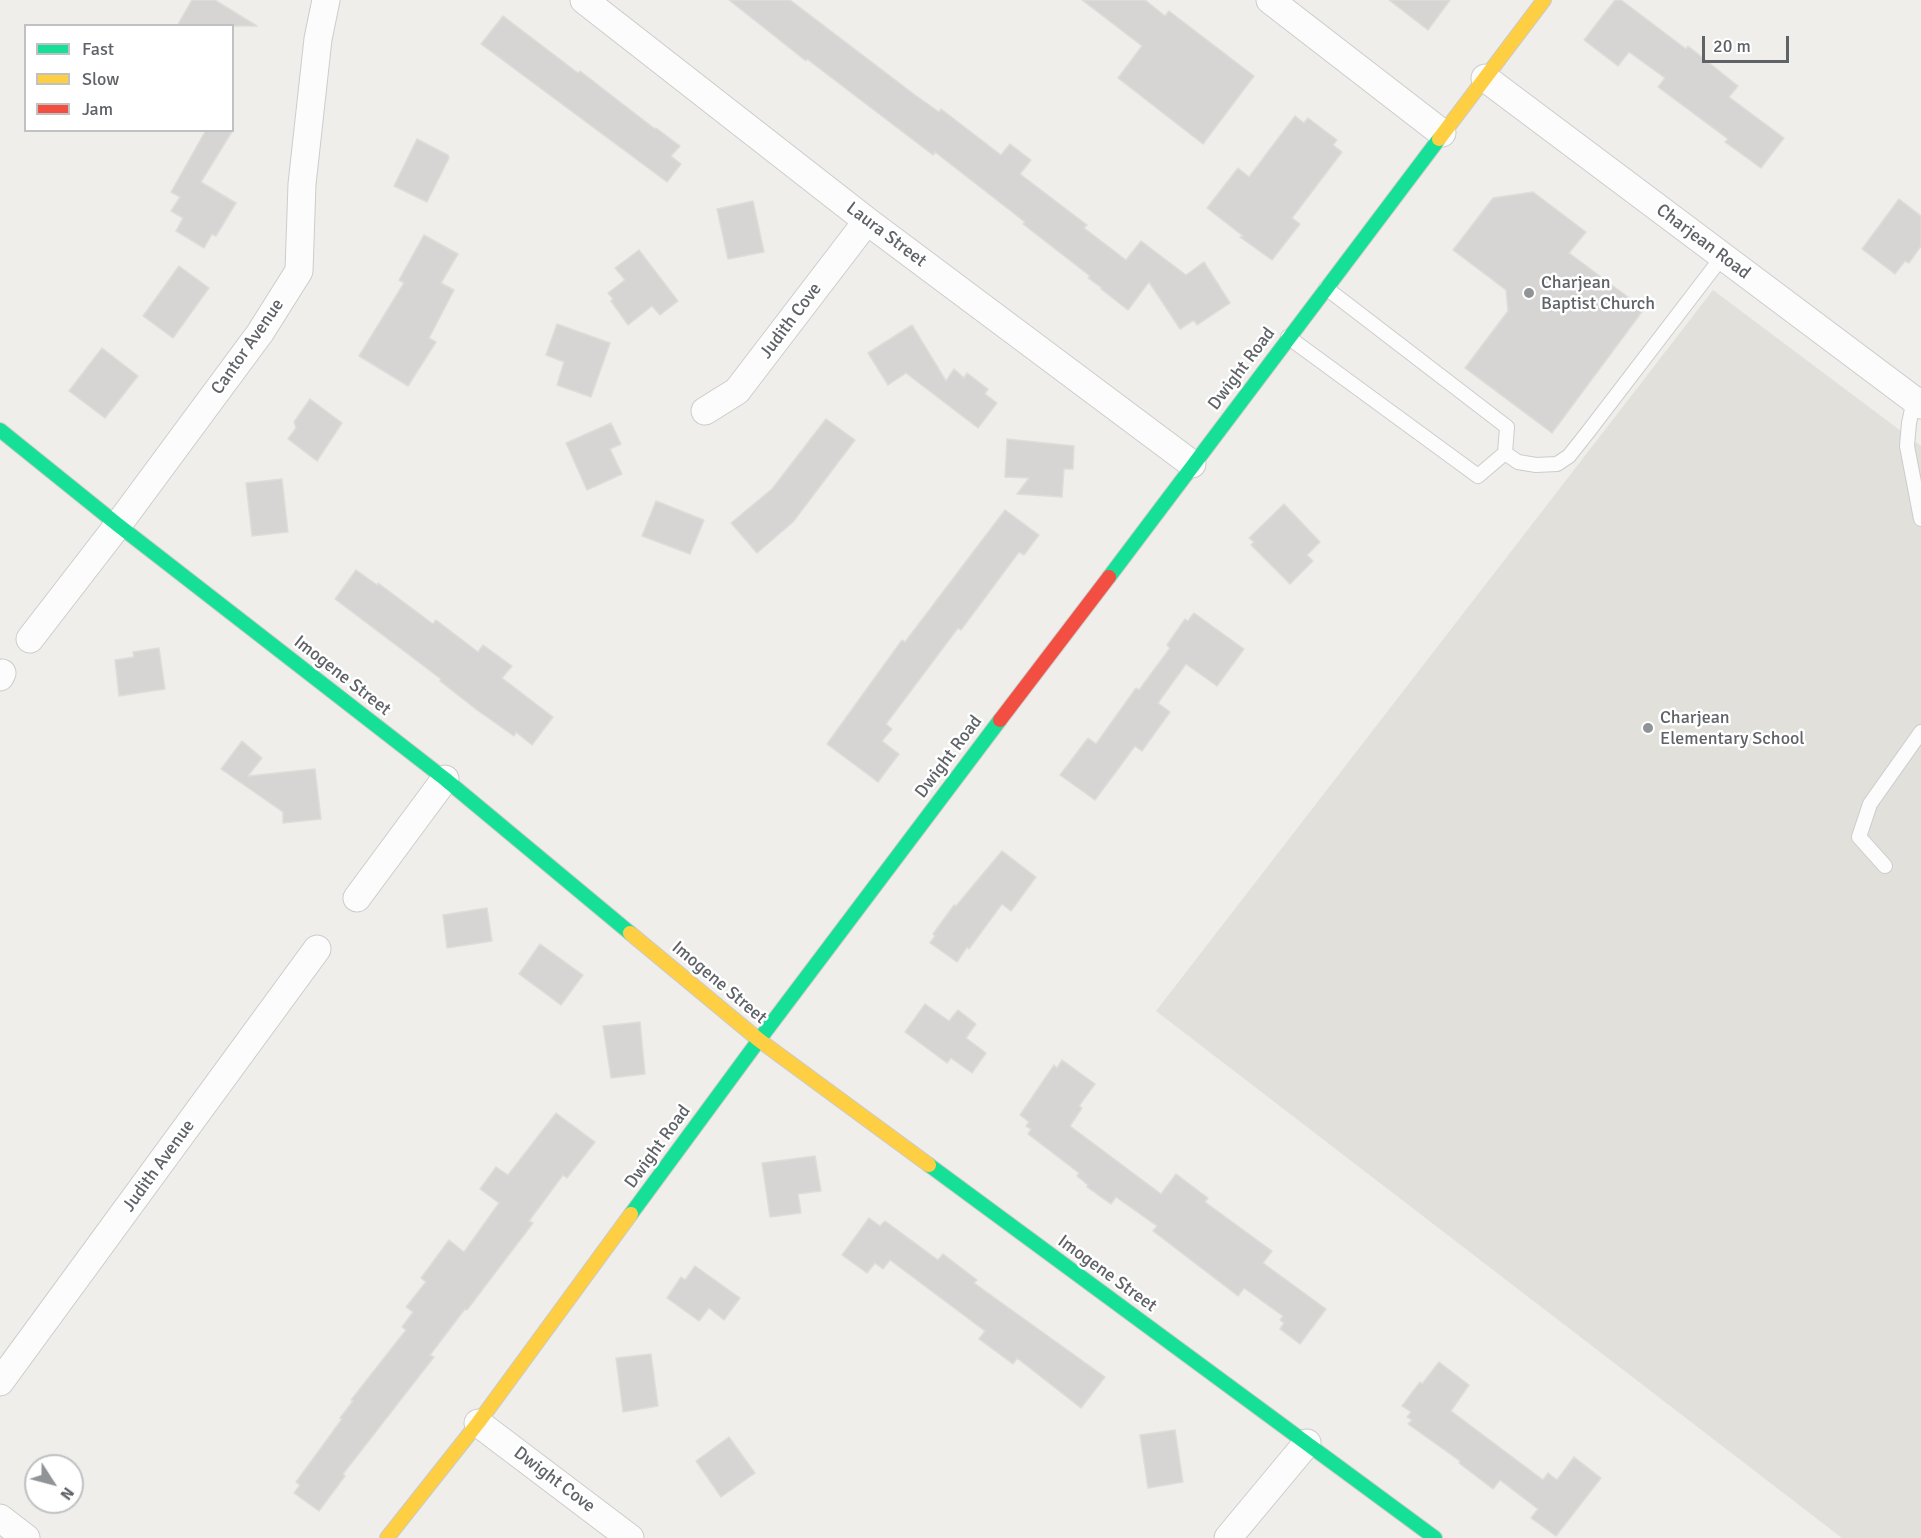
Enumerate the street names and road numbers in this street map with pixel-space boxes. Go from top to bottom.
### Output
street label: Laura Street [842,198,930,272]
street label: Charjean Road [1652,200,1754,284]
street label: Judith Cove [756,279,826,363]
street label: Cantor Avenue [207,295,289,399]
street label: Dwight Road [1204,323,1280,415]
street label: Imogene Street [289,631,395,721]
street label: Dwight Road [911,711,987,803]
street label: Imogene Street [667,937,771,1029]
street label: Dwight Road [620,1101,696,1193]
street label: Judith Avenue [118,1116,200,1216]
street label: Imogene Street [1053,1231,1161,1317]
street label: Dwight Cove [509,1442,599,1518]

